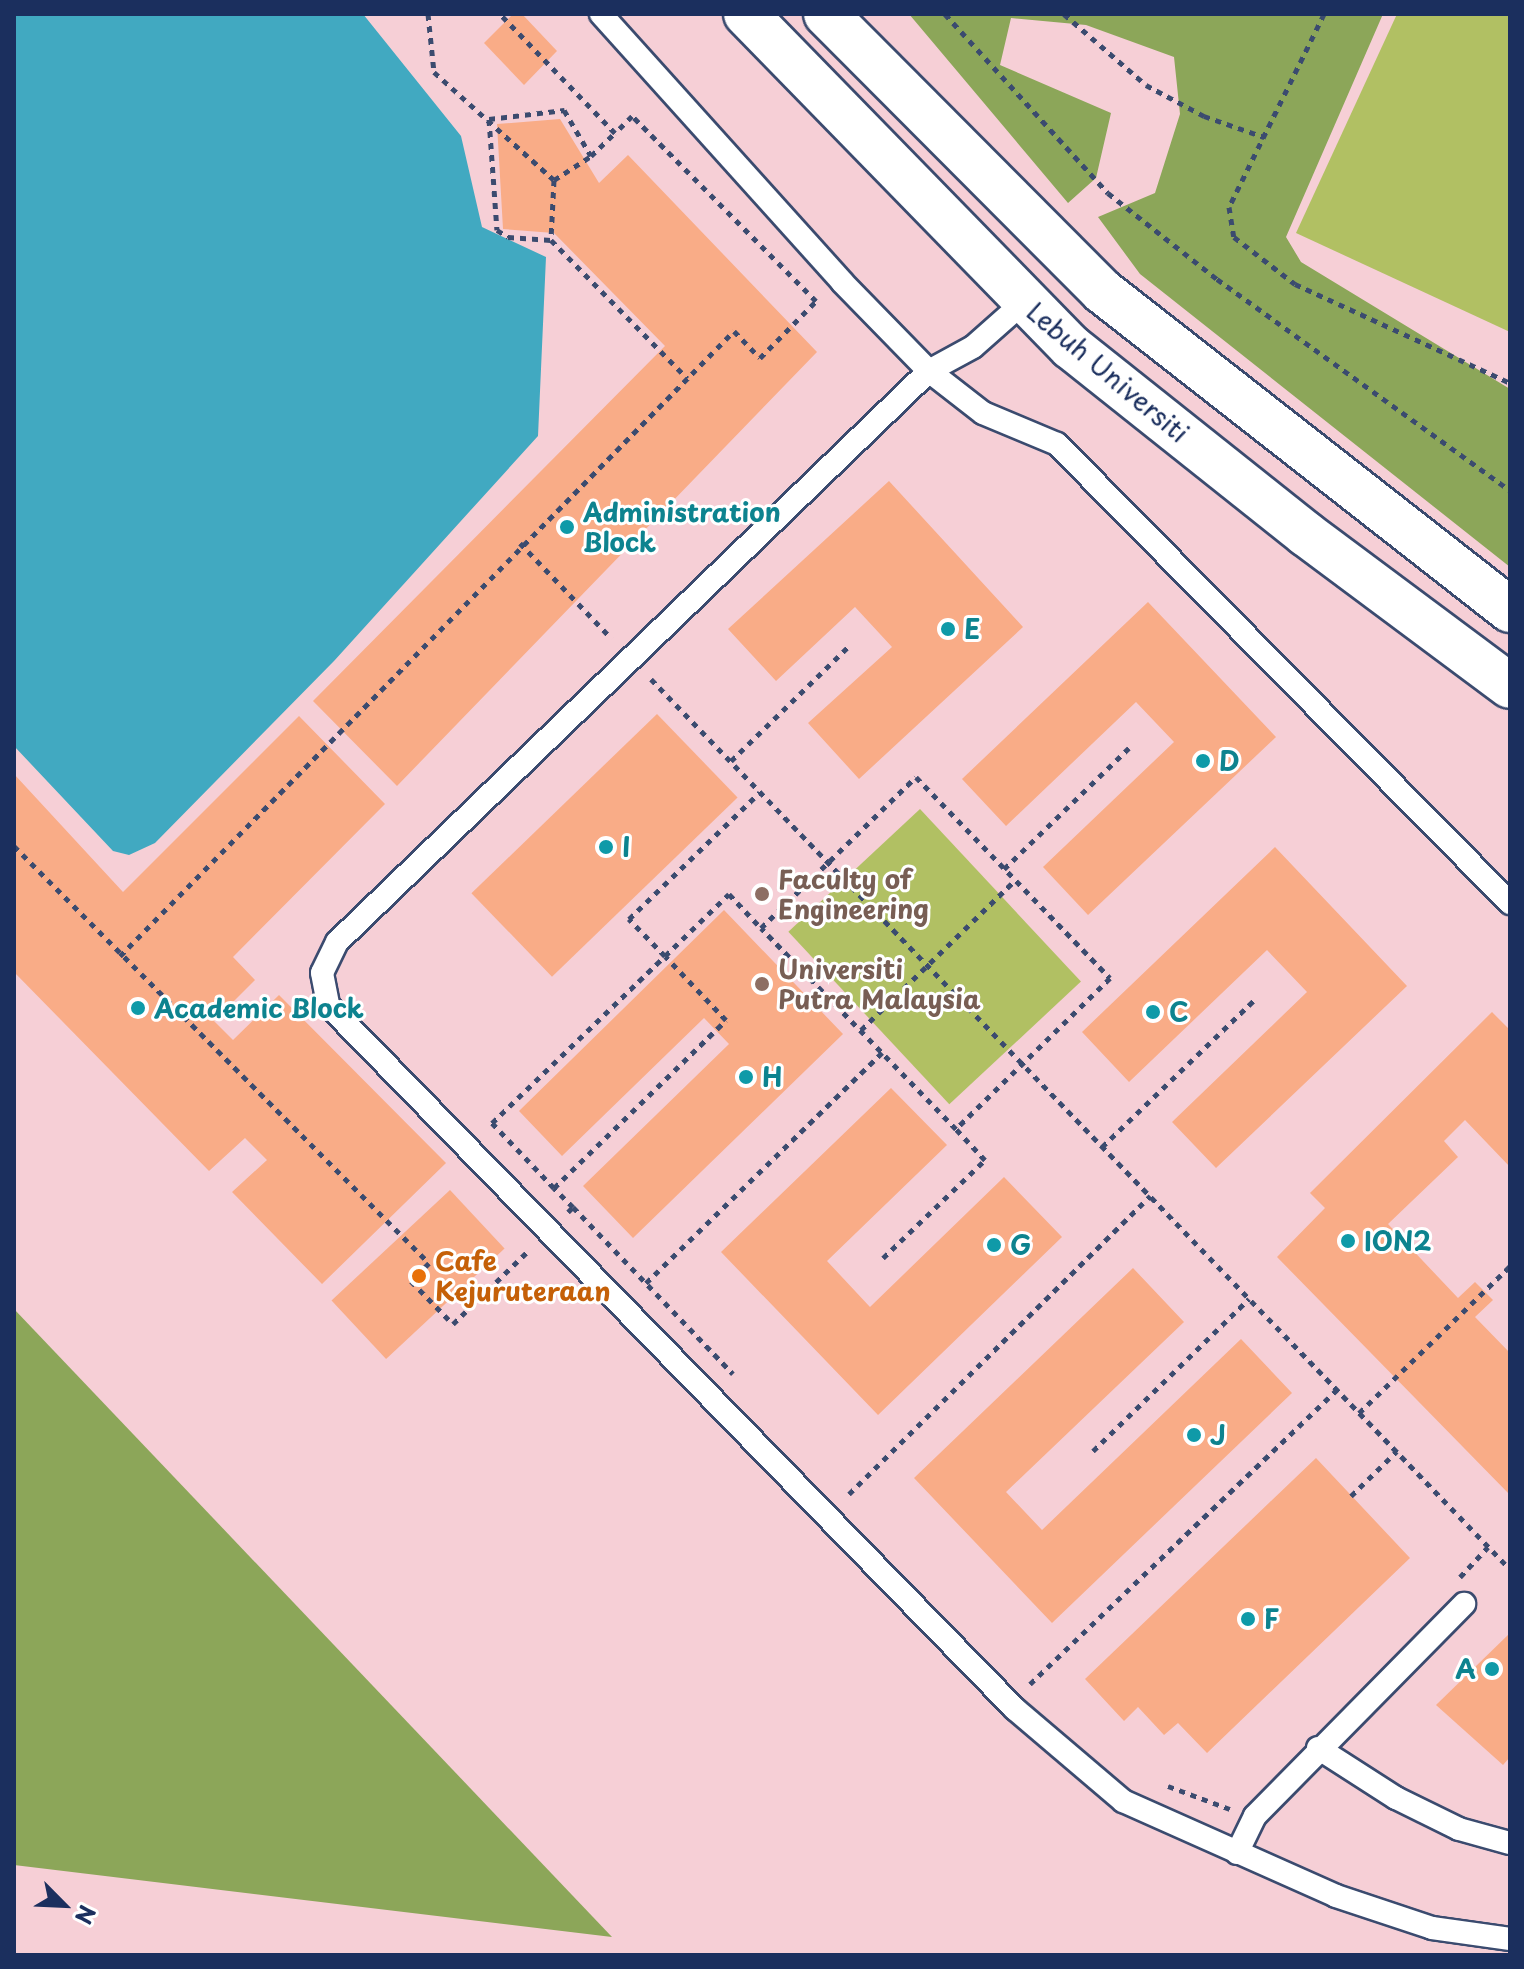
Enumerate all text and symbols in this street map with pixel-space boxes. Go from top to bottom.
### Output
street label: Lebuh Universiti [1022,296,1194,448]
place label: Administration Block [583,496,781,558]
marker: Administration Block [558,518,576,536]
place label: E [964,613,980,645]
marker: E [939,620,957,638]
place label: D [1219,745,1240,777]
marker: D [1194,752,1212,770]
place label: I [622,831,630,863]
marker: I [597,838,615,856]
place label: Faculty of Engineering [778,863,929,924]
marker: Faculty of Engineering [753,885,771,903]
place label: Universiti Putra Malaysia [778,953,982,1014]
marker: Universiti Putra Malaysia [753,975,771,993]
place label: Academic Block [154,992,364,1024]
place label: C [1169,996,1189,1028]
marker: Academic Block [129,999,147,1017]
marker: C [1144,1003,1162,1021]
place label: H [762,1061,782,1093]
marker: H [737,1068,755,1086]
place label: ION2 [1364,1225,1432,1257]
place label: G [1010,1229,1031,1261]
marker: ION2 [1339,1232,1357,1250]
marker: G [985,1236,1003,1254]
place label: Cafe Kejuruteraan [435,1245,611,1306]
marker: Cafe Kejuruteraan [410,1267,428,1285]
place label: J [1210,1419,1226,1451]
marker: J [1185,1426,1203,1444]
place label: F [1264,1603,1279,1635]
marker: F [1239,1610,1257,1628]
place label: A [1456,1653,1476,1685]
marker: A [1483,1660,1501,1678]
north arrow [24,1865,104,1945]
text: N [68,1900,105,1930]

